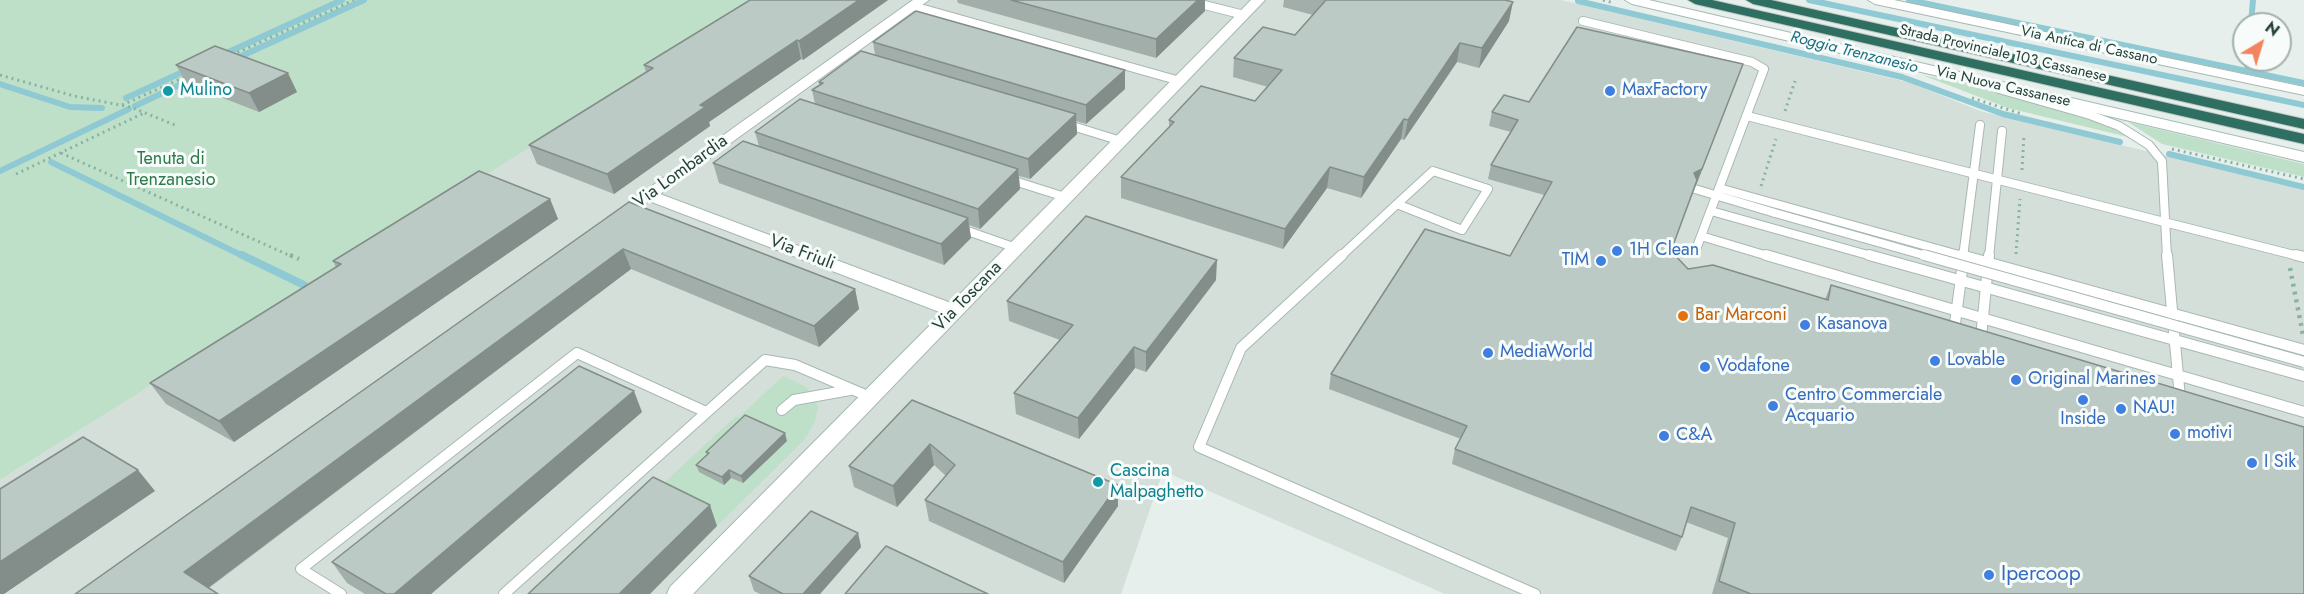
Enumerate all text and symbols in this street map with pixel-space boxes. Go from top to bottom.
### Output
north arrow [2232,12,2292,72]
text: N [2260,16,2284,42]
street label: Strada Provinciale 103 Cassanese [1898,21,2108,87]
street label: Via Antica di Cassano [2019,23,2159,69]
water label: Roggia Trenzanesio [1788,28,1920,78]
street label: Via Nuova Cassanese [1934,63,2072,111]
place label: Mulino [180,80,232,102]
place label: MaxFactory [1622,80,1707,102]
marker: Mulino [161,84,175,98]
marker: MaxFactory [1603,84,1617,98]
street label: Via Lombardia [630,131,732,213]
park label: Tenuta di Trenzanesio [127,149,215,192]
street label: Via Friuli [766,231,838,275]
place label: 1H Clean [1629,240,1699,262]
marker: 1H Clean [1610,244,1624,258]
place label: TIM [1562,250,1589,272]
marker: TIM [1594,254,1608,268]
street label: Via Toscana [929,257,1007,337]
place label: Bar Marconi [1695,305,1787,327]
marker: Bar Marconi [1676,309,1690,323]
place label: Kasanova [1817,314,1887,336]
marker: Kasanova [1798,318,1812,332]
place label: MediaWorld [1500,342,1593,364]
marker: MediaWorld [1481,346,1495,360]
place label: Lovable [1947,350,2005,372]
marker: Lovable [1928,354,1942,368]
place label: Vodafone [1717,356,1790,378]
marker: Vodafone [1698,360,1712,374]
place label: Original Marines [2028,369,2156,391]
marker: Original Marines [2009,373,2023,387]
place label: Centro Commerciale Acquario [1785,385,1942,428]
marker: Inside [2076,393,2090,407]
place label: NAU! [2133,398,2175,420]
marker: Centro Commerciale Acquario [1766,399,1780,413]
marker: NAU! [2114,402,2128,416]
place label: Inside [2060,409,2106,431]
place label: motivi [2187,423,2232,445]
place label: C&A [1676,425,1712,447]
marker: motivi [2168,427,2182,441]
marker: C&A [1657,429,1671,443]
place label: I Sik [2264,452,2296,474]
marker: I Sik [2245,456,2259,470]
place label: Cascina Malpaghetto [1110,461,1204,504]
marker: Cascina Malpaghetto [1091,475,1105,489]
place label: Ipercoop [2001,562,2081,588]
marker: Ipercoop [1982,568,1996,582]

